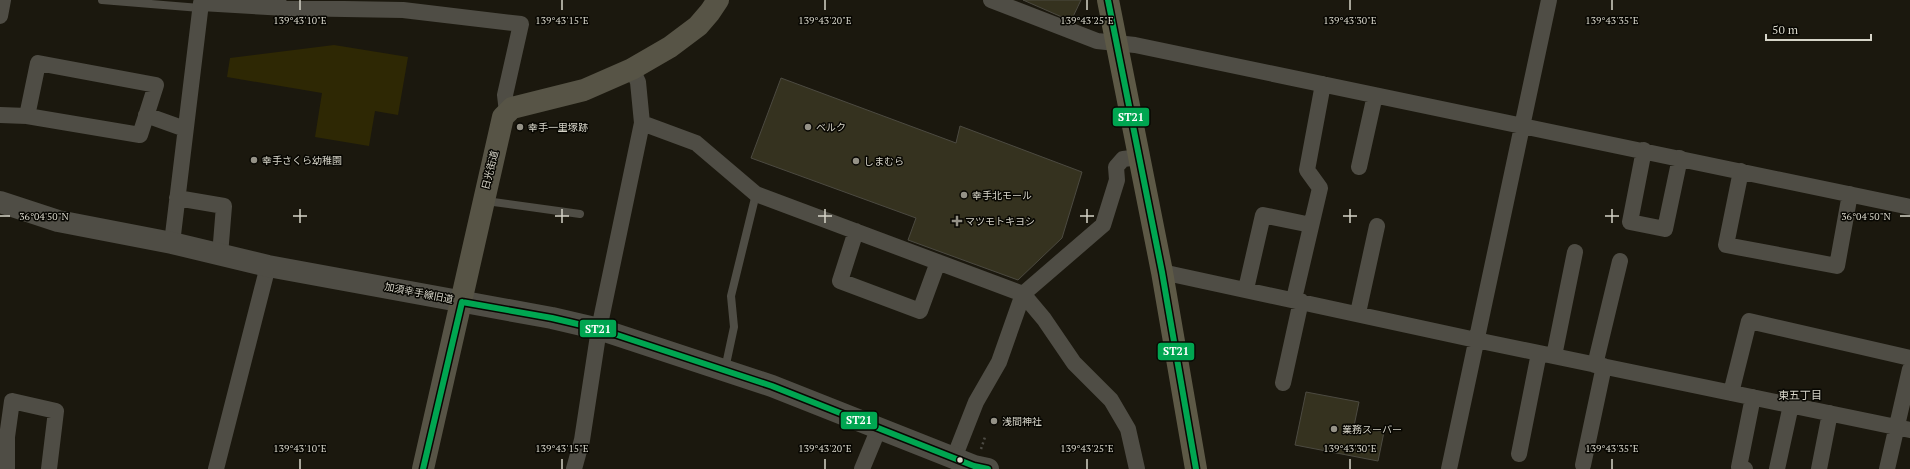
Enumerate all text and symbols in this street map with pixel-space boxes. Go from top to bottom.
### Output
text: 139°43'10"E [273,14,327,27]
text: 139°43'15"E [535,14,589,27]
text: 139°43'20"E [798,14,852,27]
text: 139°43'25"E [1060,14,1114,27]
text: 139°43'30"E [1323,14,1377,27]
text: 139°43'35"E [1585,14,1639,27]
scale bar [1766,16,1871,42]
text: 50 m [1772,22,1799,37]
line badge: ST21 [1112,107,1150,127]
text: ST21 [1118,110,1144,124]
place label: 幸手一里塚跡 [528,121,588,134]
place label: ベルク [816,121,846,134]
marker: 幸手一里塚跡 [515,122,525,132]
marker: ベルク [803,122,813,132]
street label: 日光街道 [479,149,501,191]
place label: 幸手さくら幼稚園 [262,154,342,167]
marker: 幸手さくら幼稚園 [249,155,259,165]
place label: しまむら [864,155,904,168]
marker: しまむら [851,156,861,166]
place label: 幸手北モール [972,189,1032,202]
marker: 幸手北モール [959,190,969,200]
text: 36°04'50"N [19,210,69,223]
text: 36°04'50"N [1841,210,1891,223]
place label: マツモトキヨシ [965,215,1035,228]
marker: マツモトキヨシ [952,216,962,226]
street label: 加須幸手線旧道 [383,280,455,306]
line badge: ST21 [579,319,617,338]
text: ST21 [585,322,611,336]
line badge: ST21 [1157,342,1195,361]
text: ST21 [1163,344,1189,358]
district label: 東五丁目 [1778,388,1822,402]
line badge: ST21 [840,411,878,430]
text: ST21 [846,413,872,427]
place label: 浅間神社 [1002,415,1042,428]
marker: 浅間神社 [989,416,999,426]
place label: 業務スーパー [1342,423,1402,436]
marker: 業務スーパー [1329,424,1339,434]
text: 139°43'10"E [273,442,327,455]
text: 139°43'15"E [535,442,589,455]
text: 139°43'20"E [798,442,852,455]
text: 139°43'25"E [1060,442,1114,455]
text: 139°43'30"E [1323,442,1377,455]
text: 139°43'35"E [1585,442,1639,455]
unlabelled marker [955,455,965,465]

